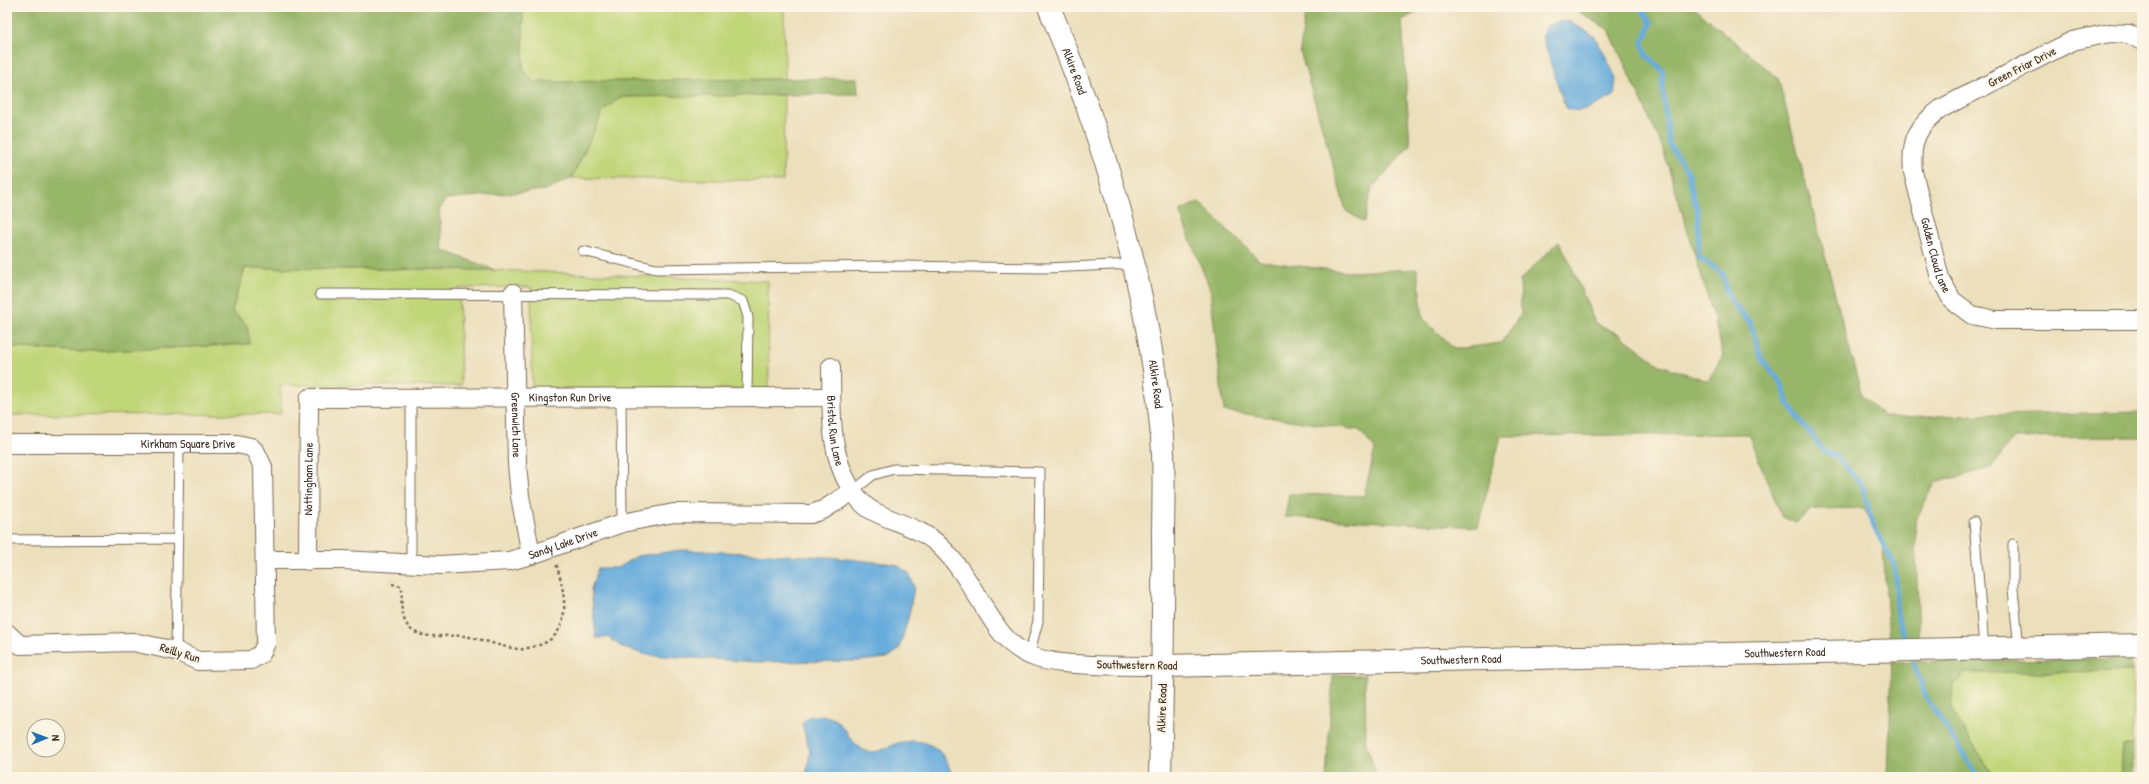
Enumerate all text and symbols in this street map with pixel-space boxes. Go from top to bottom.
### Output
street label: Green Friar Drive [1985,42,2059,91]
street label: Alkire Road [1058,45,1091,97]
street label: Golden Cloud Lane [1917,216,1956,296]
street label: Alkire Road [1145,359,1168,409]
street label: Kingston Run Drive [529,388,612,406]
street label: Greenwich Lane [507,392,526,458]
street label: Bristol Run Lane [823,395,849,468]
street label: Kirkham Square Drive [141,435,236,452]
street label: Nottingham Lane [299,442,317,516]
street label: Sandy Lake Drive [526,523,600,563]
street label: Reilly Run [158,638,203,667]
street label: Southwestern Road [1744,643,1826,662]
street label: Southwestern Road [1420,650,1502,668]
street label: Southwestern Road [1097,655,1178,674]
street label: Alkire Road [1152,683,1171,733]
north arrow [26,718,66,758]
text: N [49,735,63,741]

